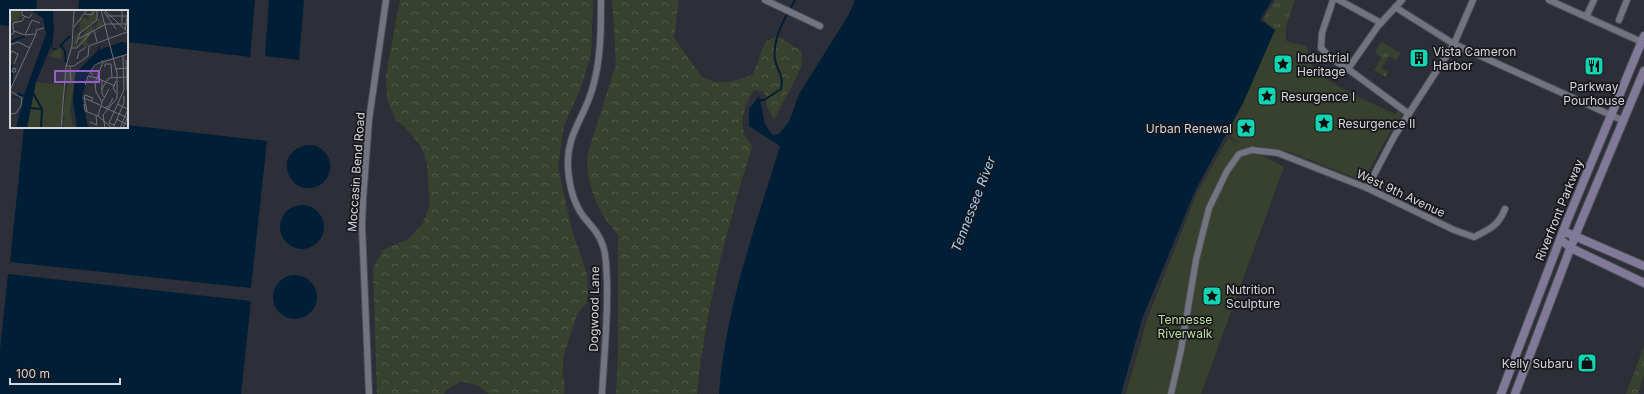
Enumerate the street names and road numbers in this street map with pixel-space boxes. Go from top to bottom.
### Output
street label: Moccasin Bend Road [344,112,368,232]
street label: Riverfront Parkway [1532,157,1586,263]
street label: West 9th Avenue [1354,166,1448,220]
street label: Dogwood Lane [586,266,602,352]

